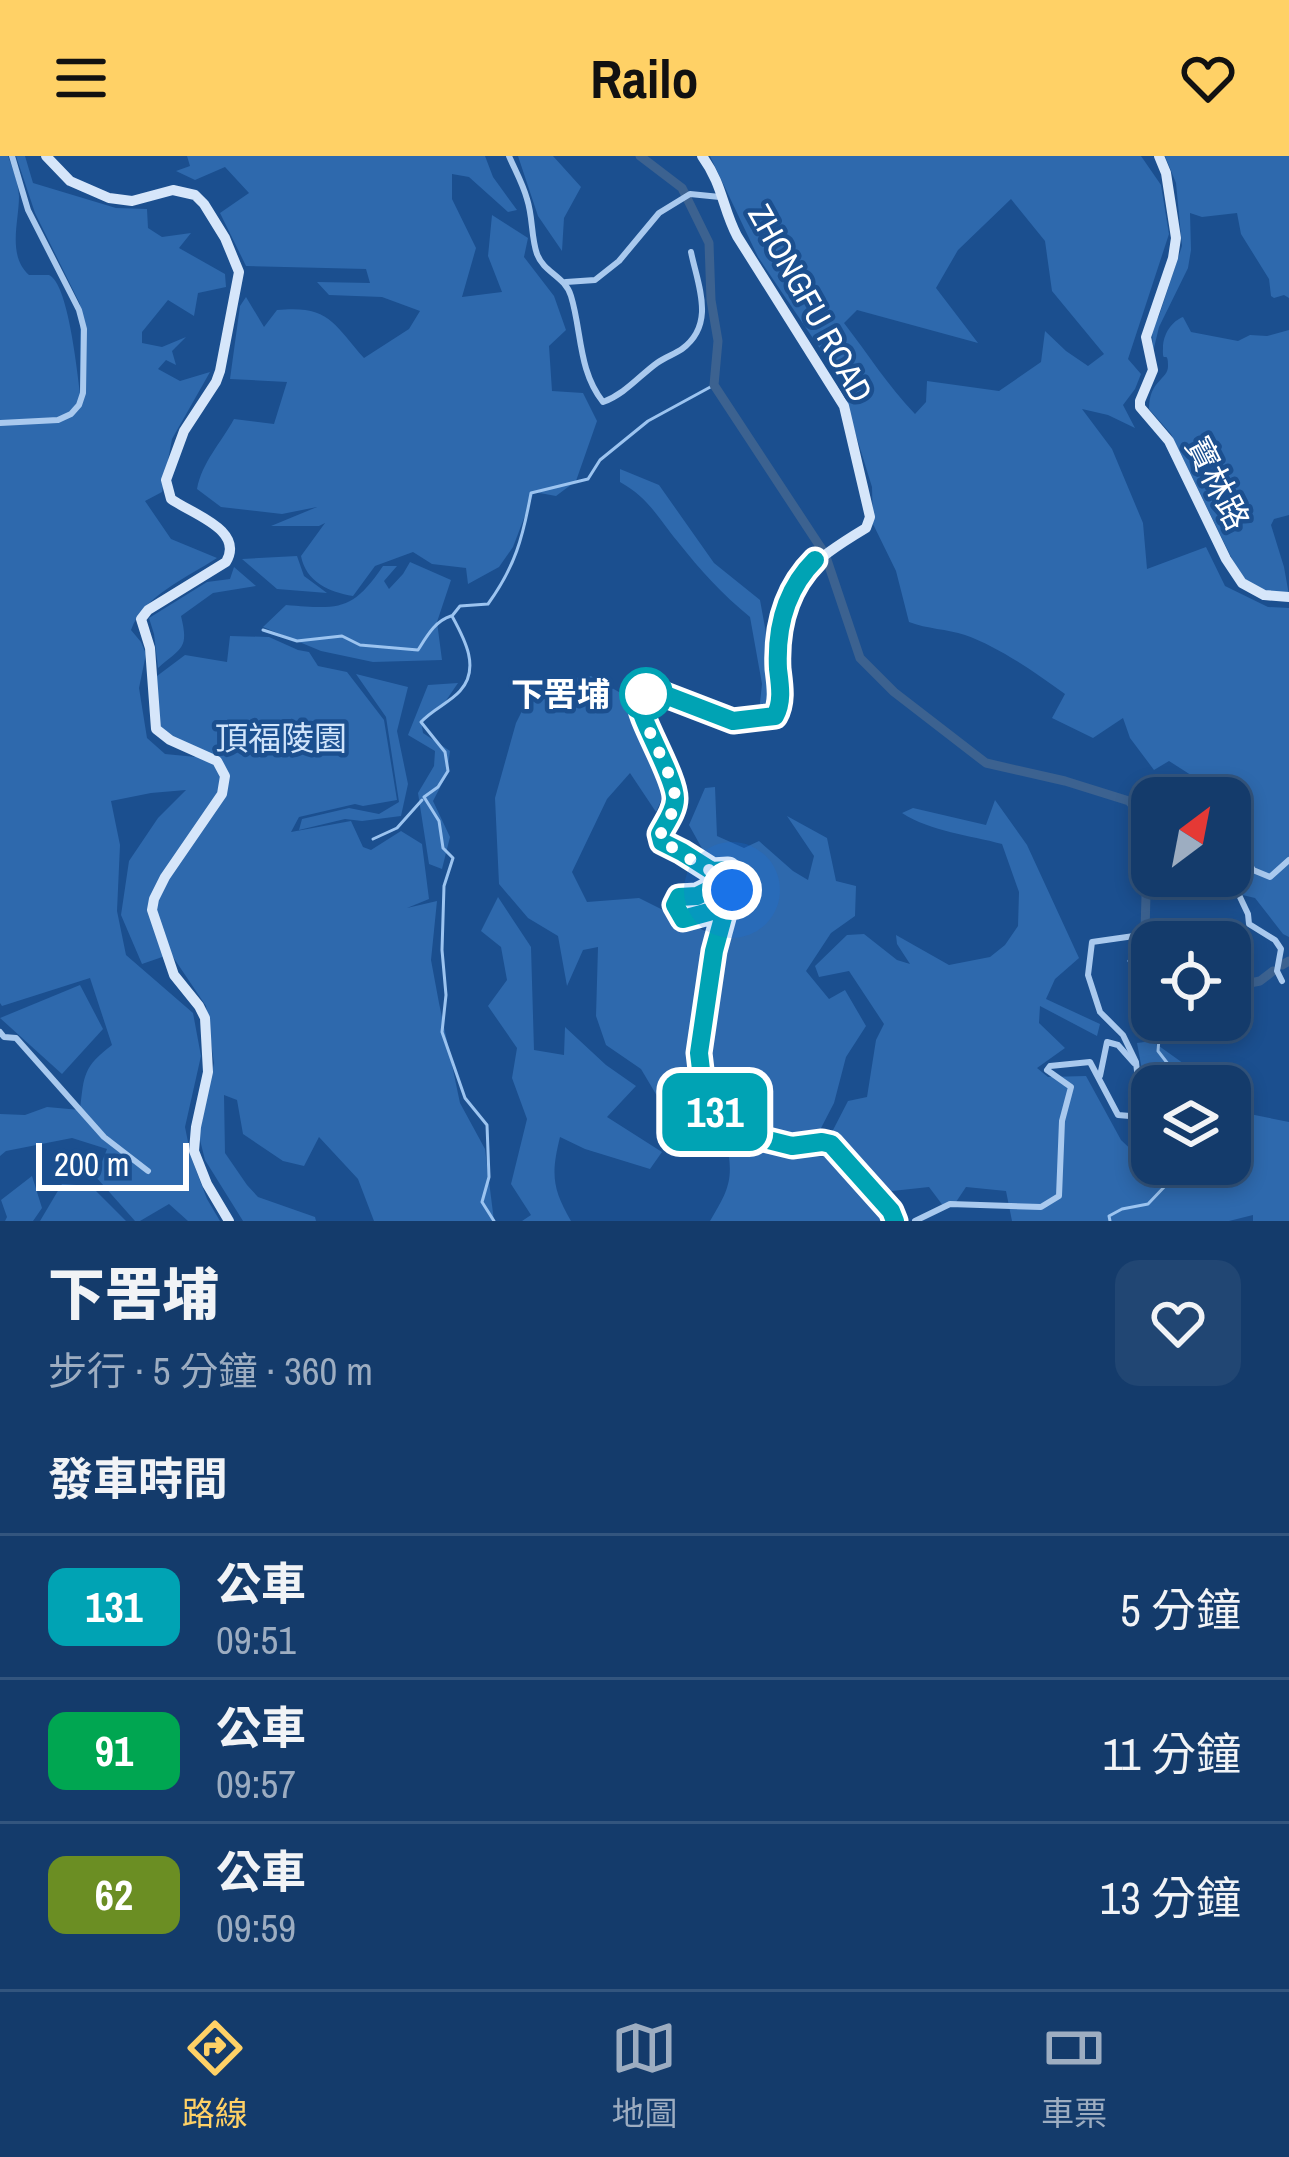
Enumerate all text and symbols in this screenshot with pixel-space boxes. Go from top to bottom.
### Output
text: Railo [590,42,699,115]
icon: menu [48,45,114,111]
icon: heart [1175,45,1241,111]
street label: ZHONGFU ROAD [739,196,883,410]
street label: 寶林路 [1176,429,1260,537]
marker: 下罟埔 [621,669,671,719]
place label: 下罟埔 [511,672,610,716]
park label: 頂福陵園 [215,716,347,760]
north arrow [1131,777,1251,897]
map controls [1131,777,1251,1185]
your location [702,860,762,920]
button: locate [1131,921,1251,1041]
button: layers [1131,1065,1251,1185]
line badge: 131 [646,1073,784,1151]
text: 131 [686,1084,744,1140]
scale bar [36,1137,189,1190]
text: 200 m [54,1142,129,1186]
text: 下罟埔 [48,1256,219,1333]
button: heart [1115,1260,1241,1386]
text: 步行 · 5 分鐘 · 360 m [48,1345,373,1397]
text: 發車時間 [48,1448,228,1509]
text: 公車 [216,1553,306,1614]
text: 131 [85,1579,143,1635]
text: 5 分鐘 [1120,1579,1241,1640]
text: 09:51 [216,1614,296,1666]
text: 公車 [216,1697,306,1758]
text: 91 [95,1723,133,1779]
text: 11 分鐘 [1102,1723,1241,1784]
text: 09:57 [216,1758,296,1810]
text: 公車 [216,1841,306,1902]
text: 62 [95,1867,133,1923]
text: 13 分鐘 [1100,1867,1241,1928]
text: 09:59 [216,1902,296,1954]
tab: 路線 [182,2015,248,2135]
tab: 地圖 [611,2015,677,2135]
tab: 車票 [1041,2015,1107,2135]

